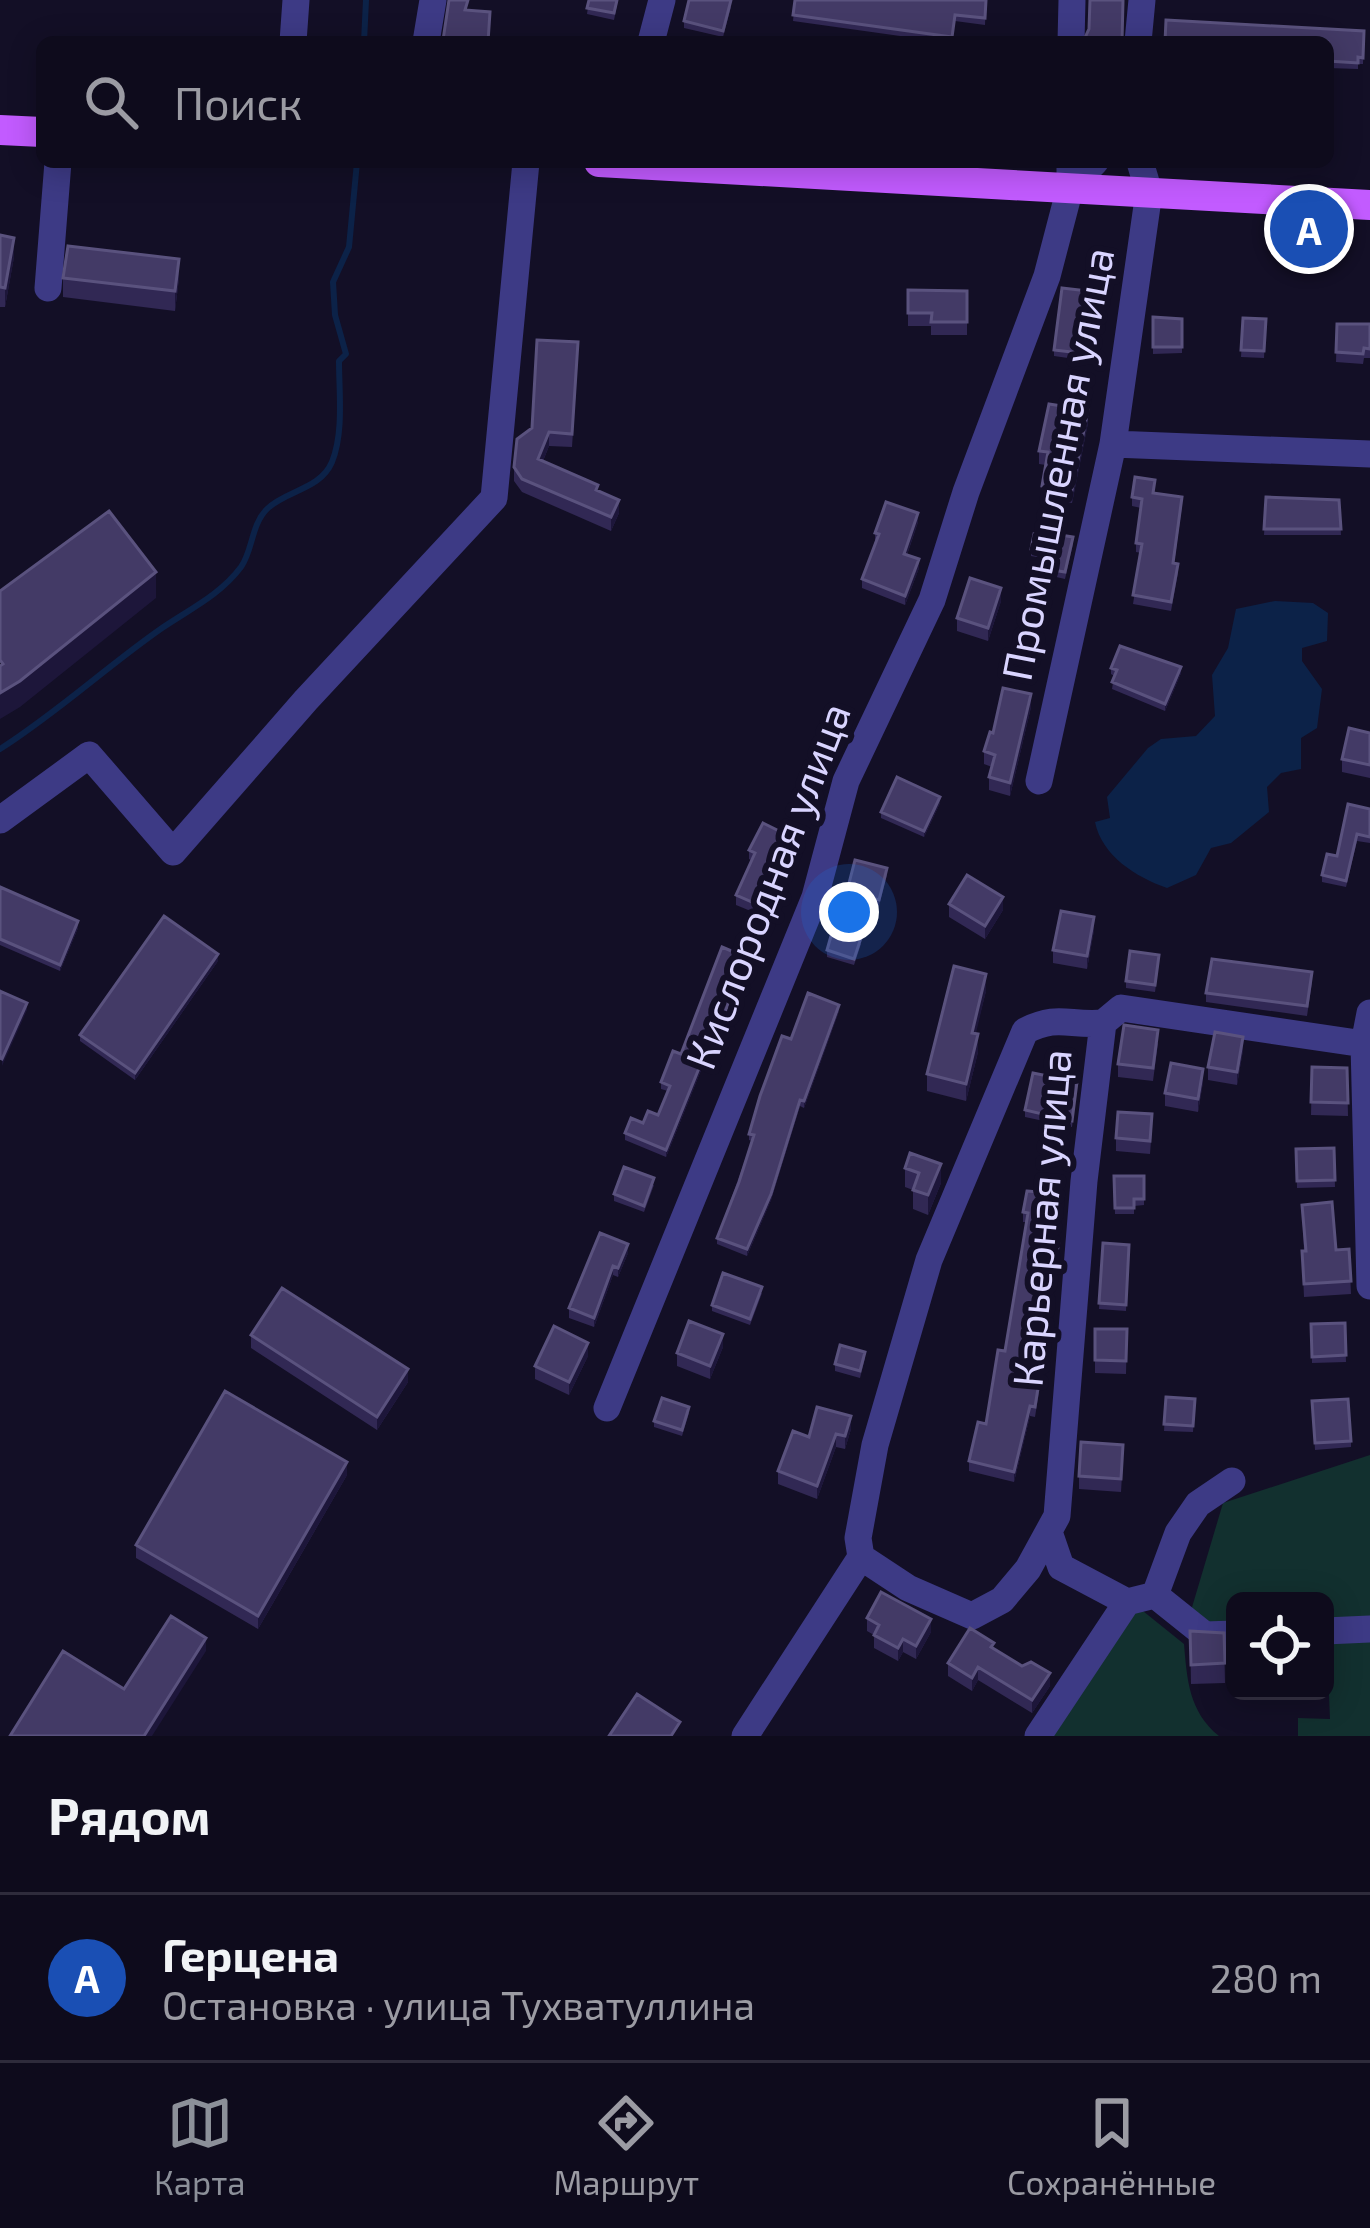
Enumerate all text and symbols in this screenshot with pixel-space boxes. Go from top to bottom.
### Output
search box [36,36,1334,168]
icon: search [78,69,144,135]
text: Поиск [174,75,302,129]
pin: A [1270,184,1348,274]
street label: Промышленная улица [990,243,1124,685]
street label: Кислородная улица [673,695,860,1076]
your location [819,882,879,942]
street label: Карьерная улица [1000,1047,1081,1389]
map controls [1226,1592,1334,1700]
button: locate [1226,1592,1334,1700]
text: Рядом [48,1784,211,1845]
text: Герцена [162,1927,339,1981]
text: A [74,1954,100,2001]
text: 280 m [1210,1954,1322,2001]
text: Остановка · улица Тухватуллина [162,1981,755,2028]
tab: Карта [154,2090,246,2202]
tab: Маршрут [553,2090,699,2202]
tab: Сохранённые [1007,2090,1216,2202]

